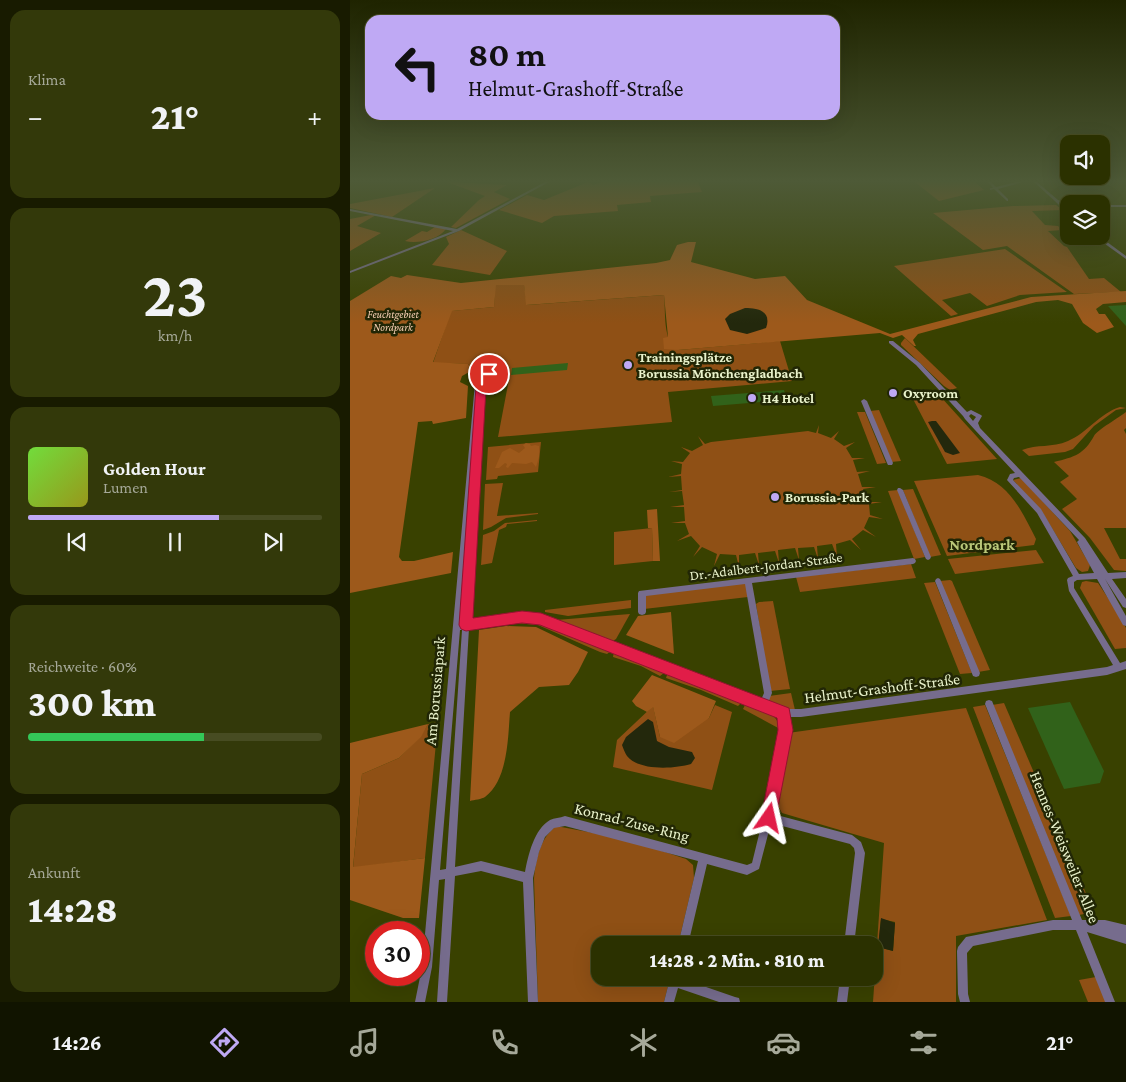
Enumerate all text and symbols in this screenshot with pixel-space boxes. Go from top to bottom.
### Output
icon: left [385,35,450,100]
text: 80 m [468,35,546,74]
text: Klima [28,71,66,88]
text: Helmut-Grashoff-Straße [468,76,684,101]
text: 21° [151,95,199,137]
text: − [28,101,43,132]
text: + [307,101,322,132]
map controls [1060,135,1110,245]
button: sound [1060,135,1110,185]
button: layers [1060,195,1110,245]
text: 23 [143,258,207,330]
park label: Feuchtgebiet Nordpark [367,308,419,334]
text: km/h [158,327,192,344]
place label: Trainingsplätze Borussia Mönchengladbach [638,349,803,381]
pin [468,353,510,395]
marker: Trainingsplätze Borussia Mönchengladbach [622,359,634,371]
icon: arrive [475,360,503,388]
place label: Oxyroom [903,385,958,401]
marker: Oxyroom [887,387,899,399]
place label: H4 Hotel [762,390,814,406]
marker: H4 Hotel [746,392,758,404]
text: Golden Hour [103,458,206,479]
text: Lumen [103,479,148,496]
place label: Borussia-Park [785,489,870,505]
marker: Borussia-Park [769,491,781,503]
icon: previous [63,528,91,556]
icon: pause [161,528,189,556]
icon: next [259,528,287,556]
district label: Nordpark [949,536,1015,553]
street label: Dr.-Adalbert-Jordan-Straße [689,549,843,583]
street label: Am Borussiapark [422,636,449,746]
text: Reichweite · 60% [28,658,137,675]
street label: Helmut-Grashoff-Straße [803,670,961,706]
text: 300 km [28,682,156,724]
street label: Hennes-Weisweiler-Allee [1027,769,1103,925]
position arrow [742,791,794,843]
street label: Konrad-Zuse-Ring [573,799,692,846]
text: Ankunft [28,864,80,881]
text: 14:28 [28,888,118,930]
speed limit sign: 30 [365,921,430,986]
text: 14:28 · 2 Min. · 810 m [649,950,825,971]
icon: directions [207,1025,242,1060]
icon: music [347,1025,382,1060]
icon: phone [487,1025,522,1060]
icon: climate [626,1025,661,1060]
icon: car [766,1025,801,1060]
icon: filters [906,1025,941,1060]
text: 14:26 [52,1030,102,1055]
text: 21° [1046,1030,1074,1055]

